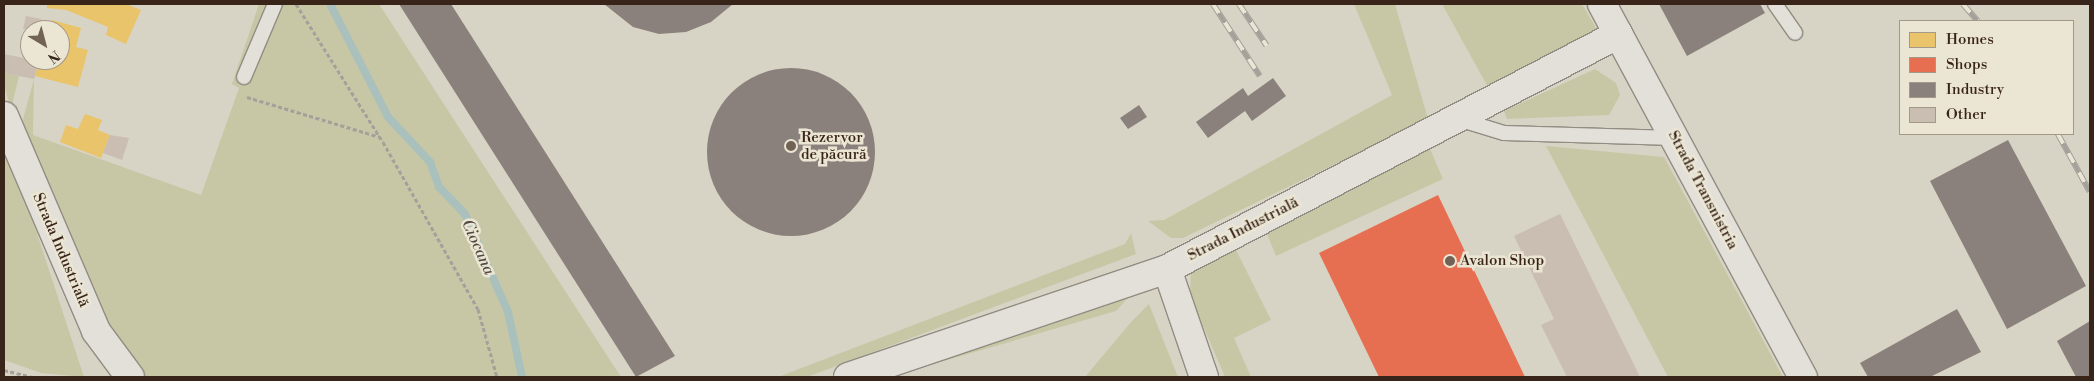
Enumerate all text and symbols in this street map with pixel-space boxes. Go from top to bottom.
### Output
north arrow [20,20,70,70]
legend [1899,20,2074,135]
text: Homes [1946,30,1994,49]
text: N [44,46,63,67]
text: Shops [1946,55,1987,74]
text: Industry [1946,80,2004,99]
text: Other [1946,105,1986,124]
place label: Rezervor de păcură [801,128,867,163]
street label: Strada Transnistria [1664,128,1742,252]
marker: Rezervor de păcură [785,140,797,152]
street label: Strada Industrială [29,190,93,310]
street label: Strada Industrială [1184,193,1302,265]
water label: Ciocana [457,216,499,278]
place label: Avalon Shop [1460,252,1544,270]
marker: Avalon Shop [1444,255,1456,267]

